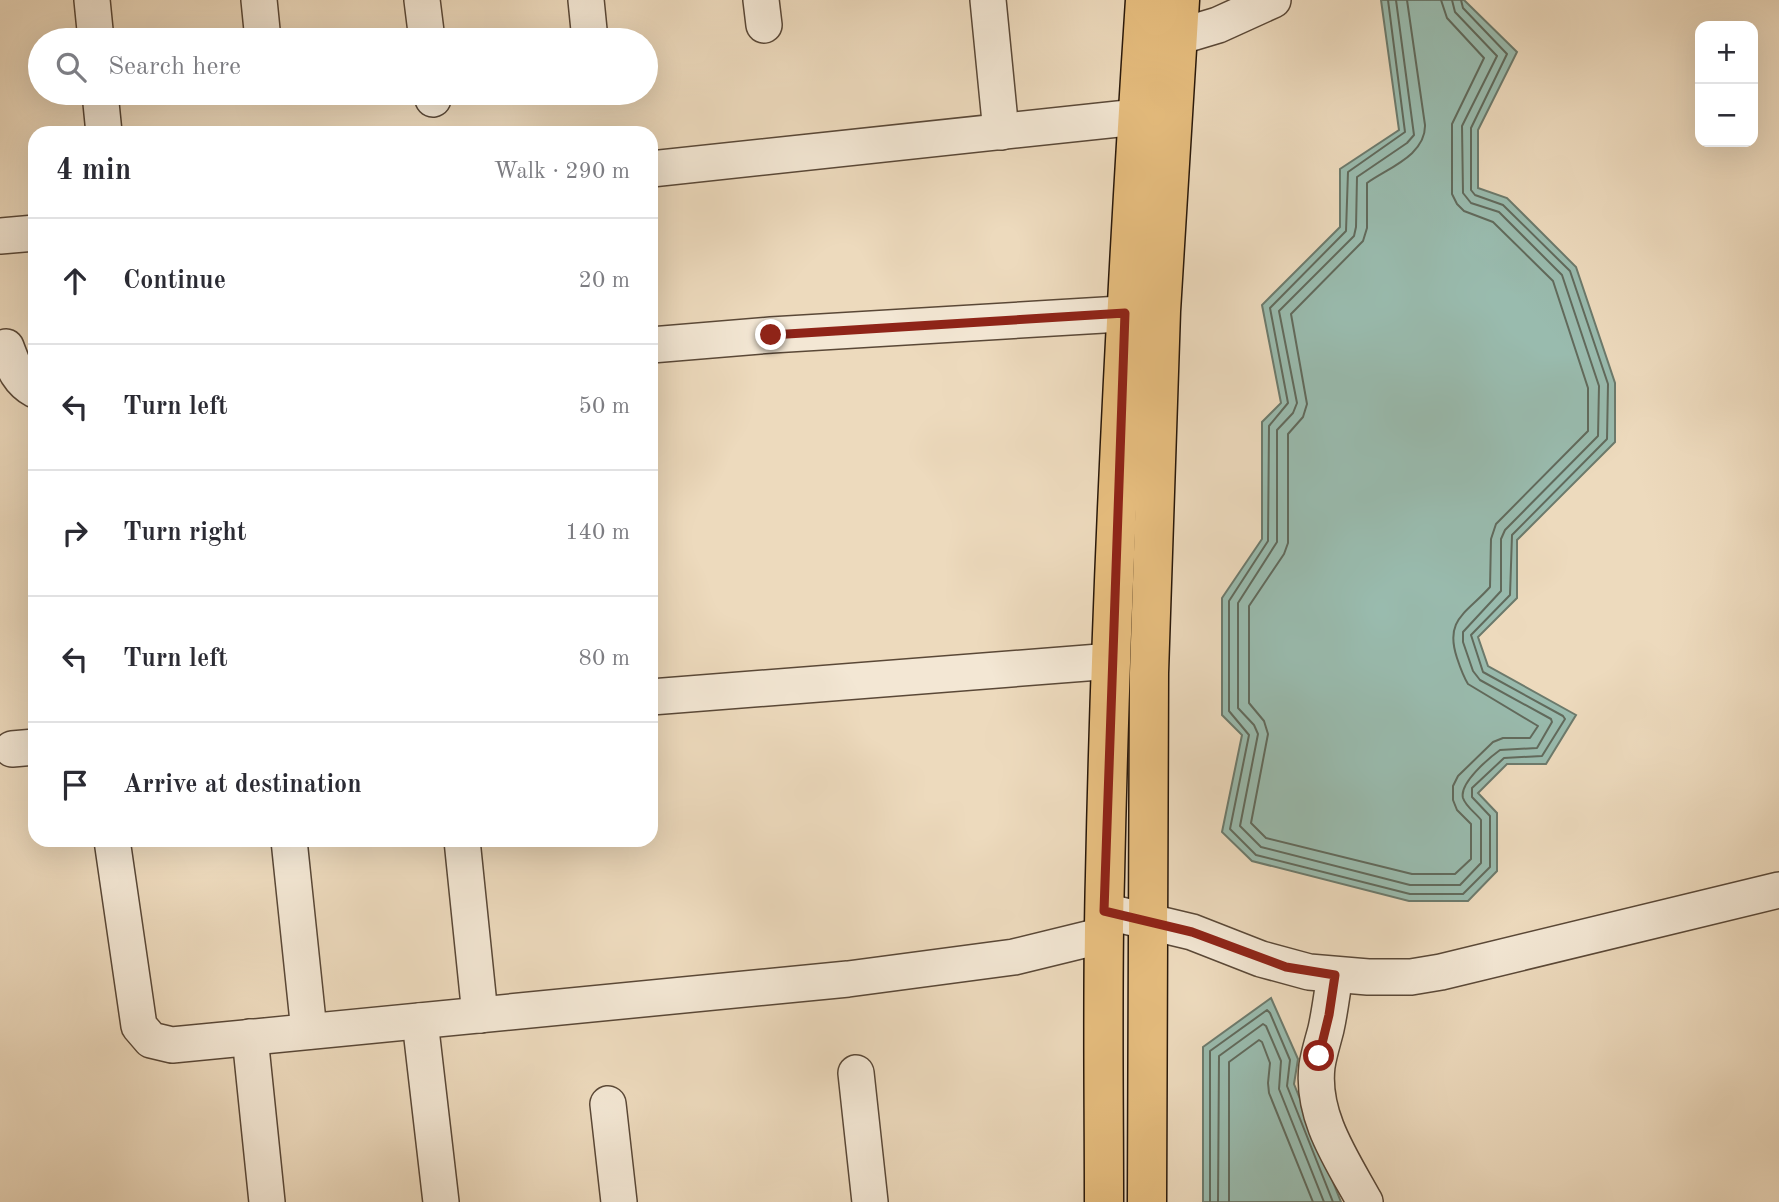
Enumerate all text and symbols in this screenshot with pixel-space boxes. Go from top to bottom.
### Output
map controls [1695,21,1758,147]
button: + [1695,21,1758,84]
search box [28,28,658,105]
icon: search [52,48,90,86]
text: Search here [108,54,241,80]
button: − [1695,84,1758,147]
text: 4 min [56,156,131,186]
text: Walk · 290 m [494,160,630,183]
icon: ahead [56,262,94,300]
text: Continue [123,268,226,294]
text: 20 m [579,269,630,292]
route end [755,319,786,350]
icon: left [56,388,94,426]
text: Turn left [123,394,228,420]
text: 50 m [579,395,630,418]
icon: right [56,514,94,552]
text: Turn right [123,520,246,546]
text: 140 m [565,521,630,544]
icon: left [56,640,94,678]
text: Turn left [123,646,228,672]
text: 80 m [579,647,630,670]
icon: arrive [56,766,94,804]
text: Arrive at destination [123,772,362,798]
route start [1303,1040,1334,1071]

